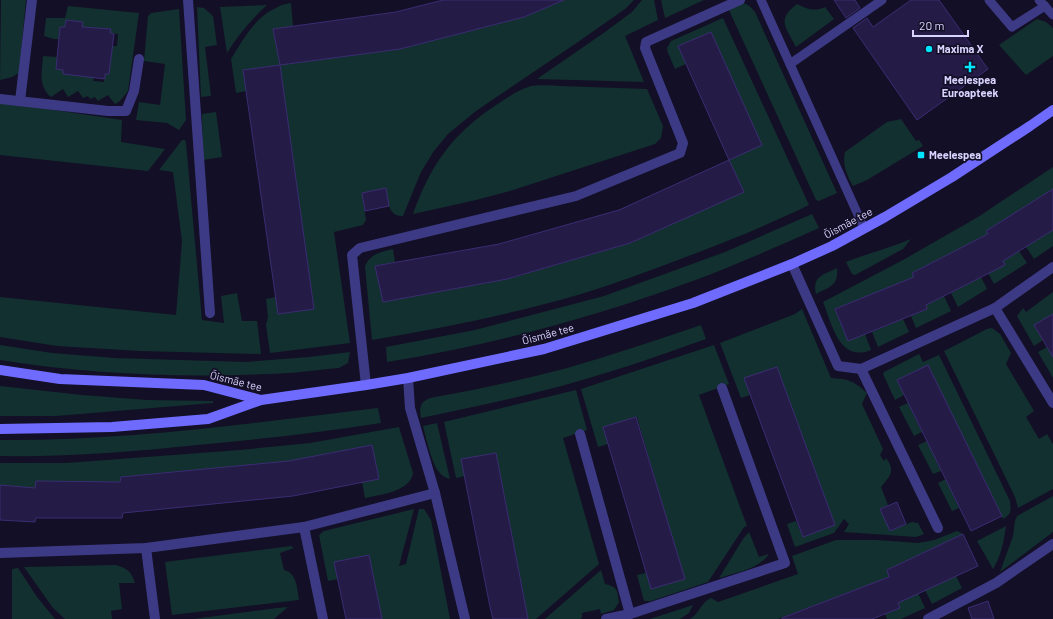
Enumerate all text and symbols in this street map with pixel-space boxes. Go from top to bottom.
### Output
scale bar [913,12,968,38]
text: 20 m [919,18,945,32]
place label: Maxima X [937,42,984,55]
marker: Maxima X [924,44,934,54]
marker: Meelespea Euroapteek [965,62,975,72]
place label: Meelespea Euroapteek [942,73,998,99]
place label: Meelespea [929,148,981,161]
marker: Meelespea [916,150,926,160]
street label: Õismäe tee [821,204,874,241]
street label: Õismäe tee [520,320,575,347]
street label: Õismäe tee [209,368,264,393]

